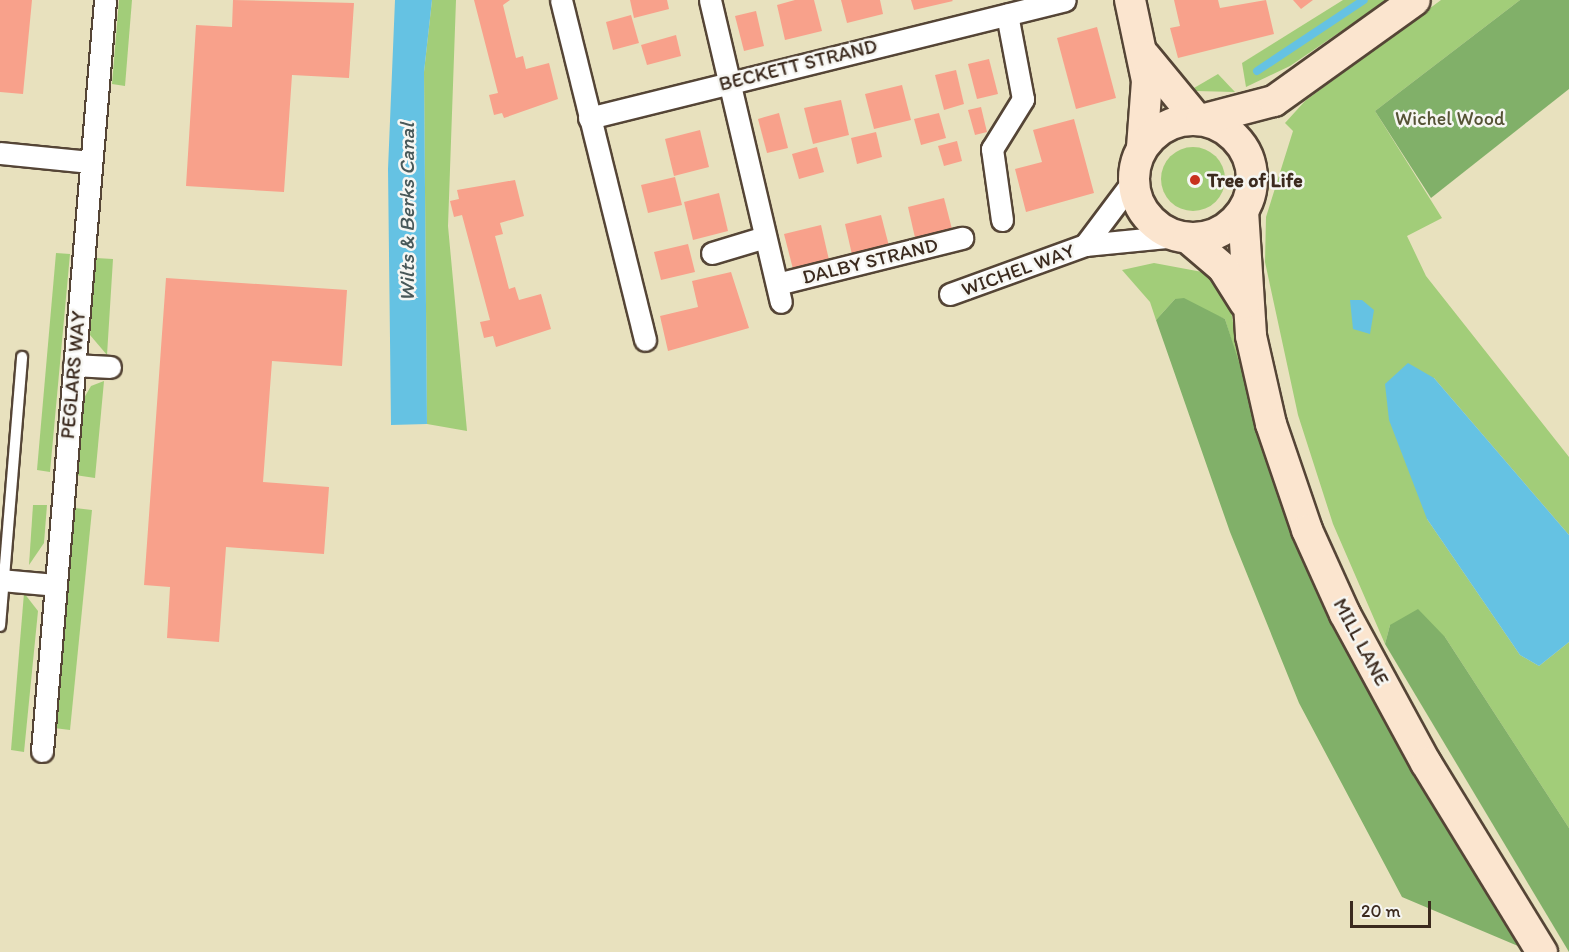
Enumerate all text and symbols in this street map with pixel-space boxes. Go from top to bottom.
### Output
street label: BECKETT STRAND [717,34,879,96]
park label: Wichel Wood [1395,106,1505,130]
water label: Wilts & Berks Canal [394,123,420,301]
place label: Tree of Life [1207,168,1303,192]
marker: Tree of Life [1188,173,1202,187]
street label: DALBY STRAND [800,233,940,289]
street label: WICHEL WAY [958,239,1078,301]
street label: PEGLARS WAY [55,310,91,440]
street label: MILL LANE [1328,594,1394,690]
scale bar [1353,889,1434,927]
text: 20 m [1361,900,1401,922]

